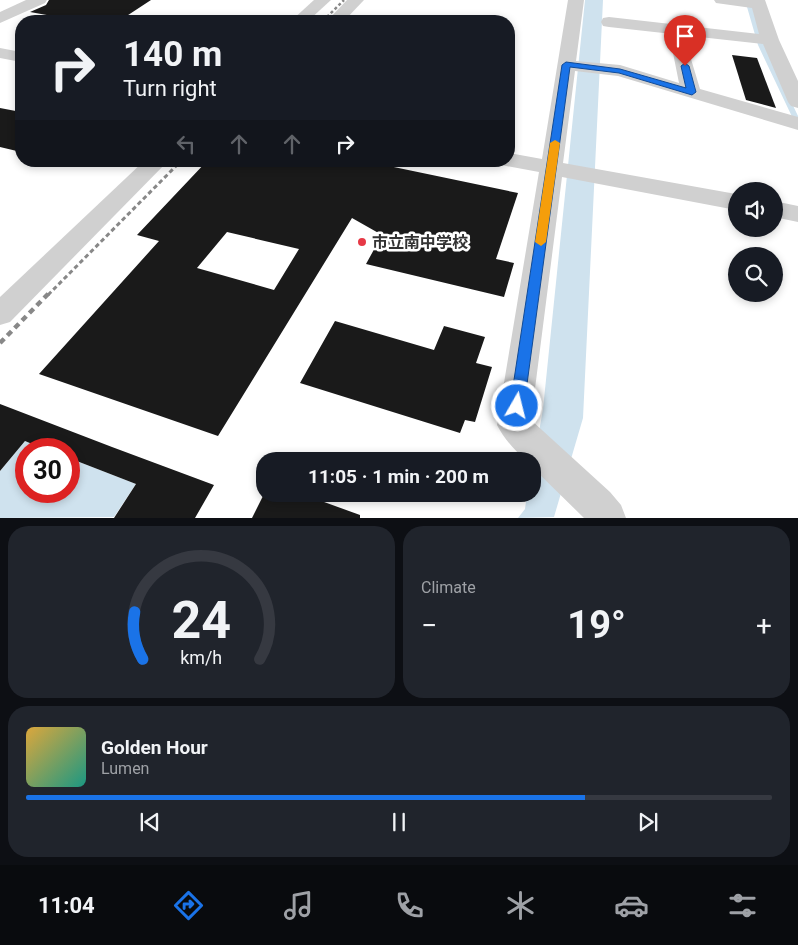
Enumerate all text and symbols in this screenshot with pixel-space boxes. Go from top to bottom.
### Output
pin [664,15,706,66]
icon: arrive [671,22,699,50]
text: 140 m [123,34,222,75]
icon: right [40,35,105,100]
text: Turn right [123,76,217,101]
icon: left [172,130,200,158]
icon: ahead [225,130,253,158]
icon: ahead [278,130,306,158]
icon: right [331,130,359,158]
map controls [728,182,783,302]
button: sound [728,182,783,237]
place label: 市立南中学校 [372,233,468,252]
marker: 市立南中学校 [356,236,368,248]
button: search [728,247,783,302]
position arrow [490,379,542,431]
speed limit sign: 30 [15,438,80,503]
text: 11:05 · 1 min · 200 m [308,465,489,488]
text: Climate [421,578,476,597]
text: 24 [172,590,231,651]
text: 19° [567,603,626,647]
text: − [421,609,437,642]
text: + [756,609,772,642]
text: km/h [181,647,222,668]
text: Golden Hour [101,736,208,759]
text: Lumen [101,759,149,778]
icon: previous [136,808,164,836]
icon: pause [385,808,413,836]
icon: next [634,808,662,836]
icon: directions [171,888,206,923]
icon: music [281,888,316,923]
icon: phone [392,888,427,923]
icon: climate [503,888,538,923]
icon: car [614,888,649,923]
icon: filters [725,888,760,923]
text: 11:04 [38,893,95,918]

